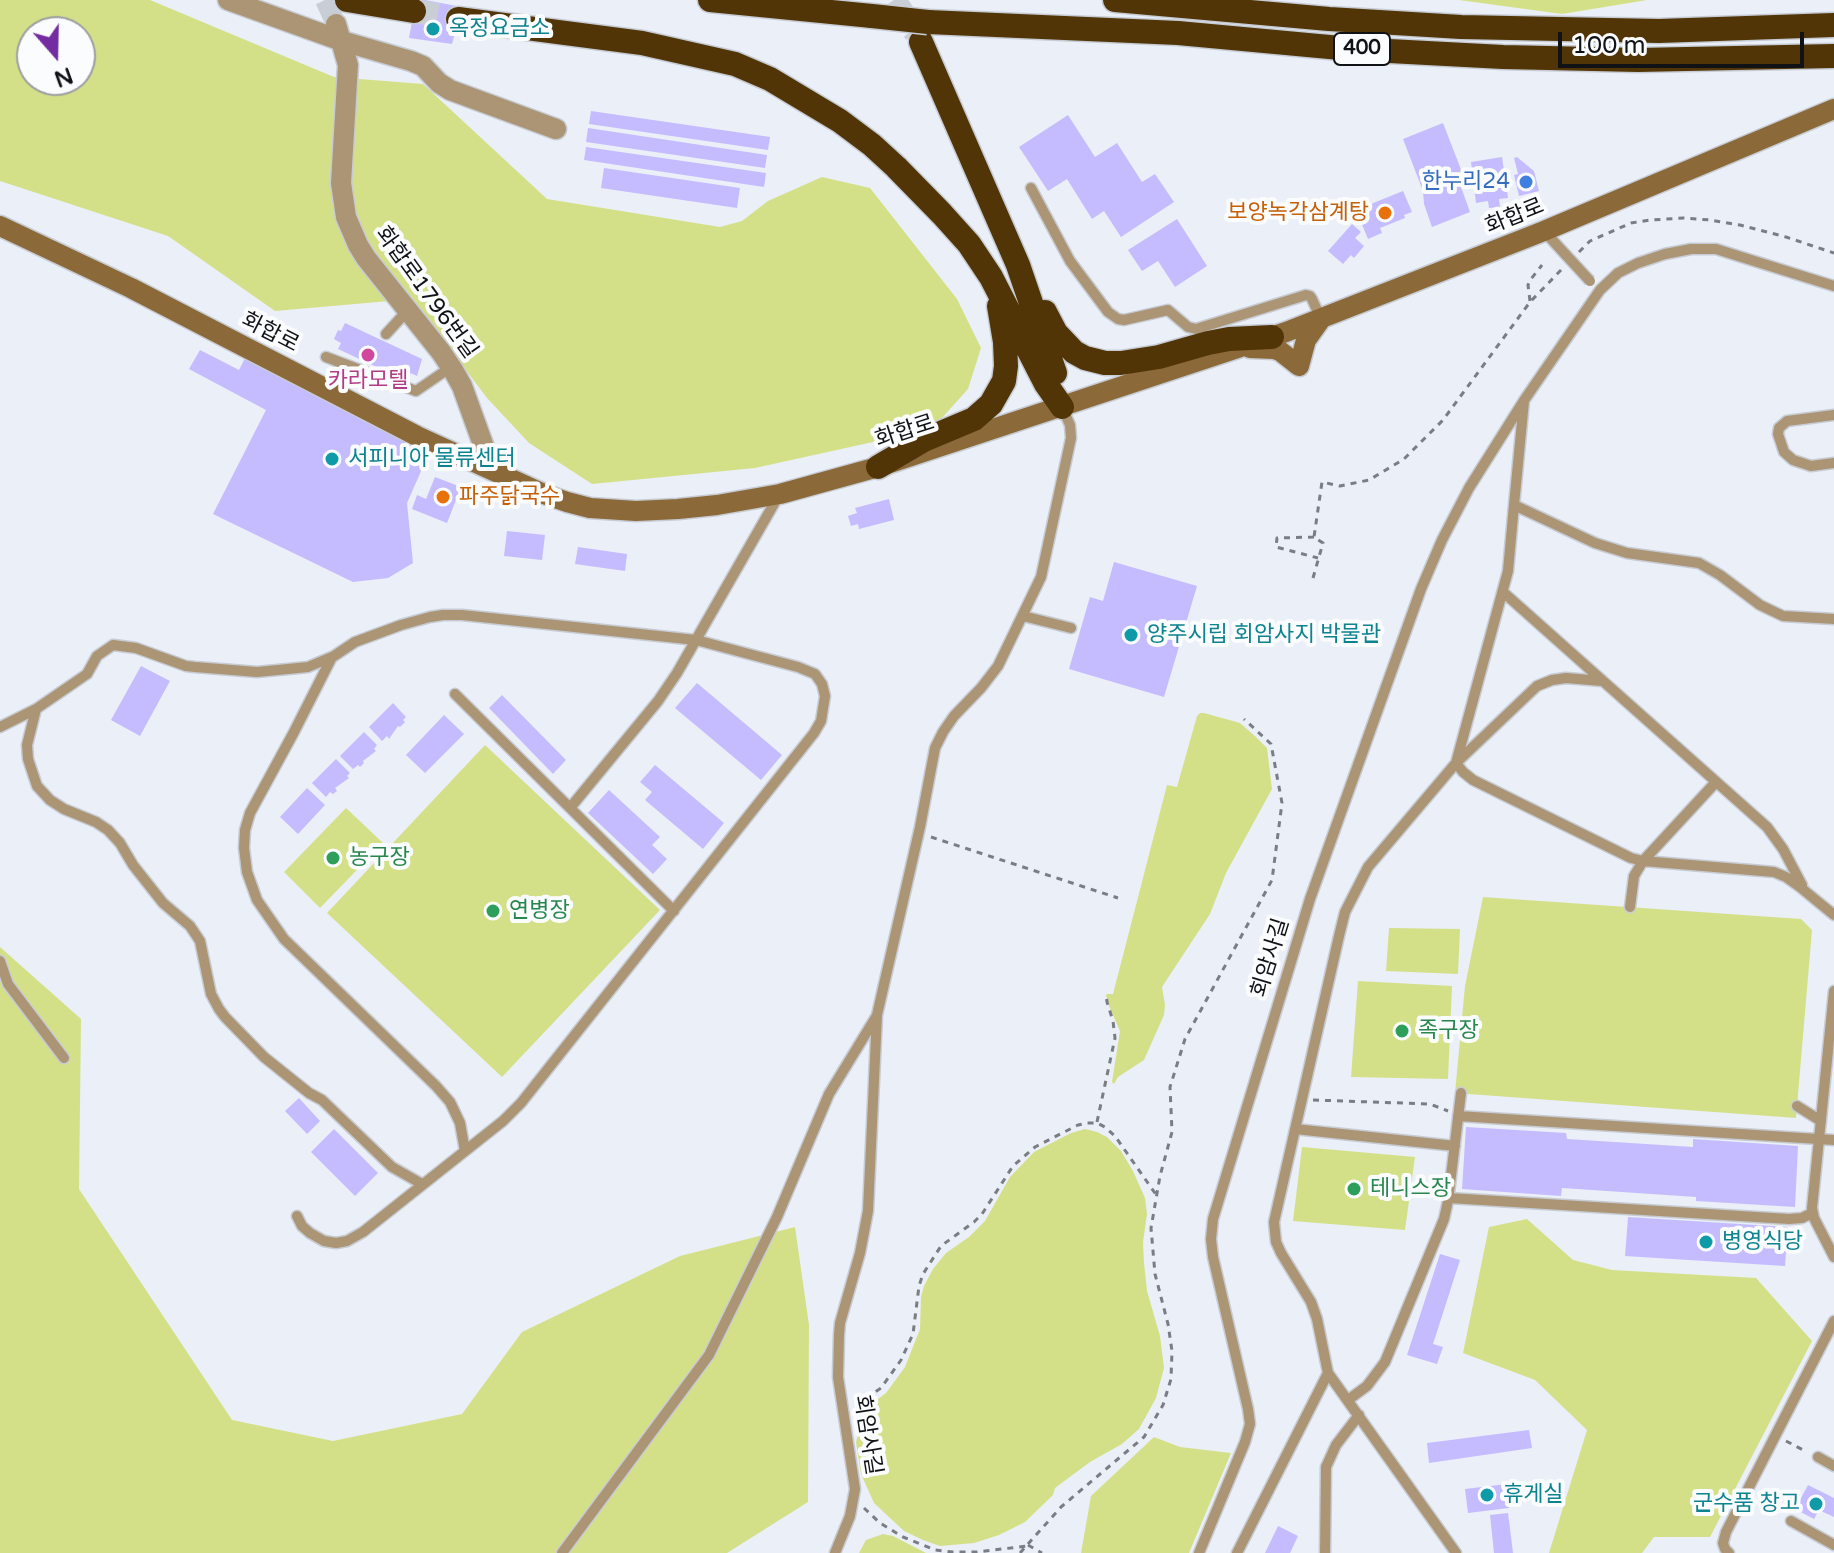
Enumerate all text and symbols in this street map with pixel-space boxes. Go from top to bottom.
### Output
north arrow [16,16,96,96]
place label: 옥정요금소 [449,16,550,42]
scale bar [1562,16,1808,66]
marker: 옥정요금소 [424,20,442,38]
text: 100 m [1572,31,1646,60]
road number: 400 [1334,33,1390,65]
text: N [51,61,76,92]
place label: 한누리24 [1422,169,1510,195]
marker: 한누리24 [1517,173,1535,191]
street label: 화합로 [1482,193,1548,241]
place label: 보양녹각삼계탕 [1227,200,1369,226]
marker: 보양녹각삼계탕 [1376,204,1394,222]
street label: 화합로1796번길 [369,222,483,364]
street label: 화합로 [237,307,303,359]
marker: 카라모텔 [359,346,377,364]
place label: 카라모텔 [328,368,408,394]
street label: 화합로 [872,410,938,454]
place label: 서피니아 물류센터 [348,446,516,472]
marker: 서피니아 물류센터 [323,450,341,468]
place label: 파주닭국수 [459,484,560,510]
marker: 파주닭국수 [434,488,452,506]
place label: 양주시립 회암사지 박물관 [1147,622,1381,648]
marker: 양주시립 회암사지 박물관 [1122,626,1140,644]
place label: 농구장 [349,845,410,871]
marker: 농구장 [324,849,342,867]
place label: 연병장 [509,898,570,924]
marker: 연병장 [484,902,502,920]
street label: 회암사길 [1247,915,1295,1001]
place label: 족구장 [1418,1018,1479,1044]
marker: 족구장 [1393,1022,1411,1040]
place label: 테니스장 [1370,1176,1451,1202]
marker: 테니스장 [1345,1180,1363,1198]
place label: 병영식당 [1722,1229,1803,1255]
marker: 병영식당 [1697,1233,1715,1251]
street label: 회암사길 [848,1393,886,1477]
place label: 휴게실 [1503,1482,1564,1508]
marker: 휴게실 [1478,1486,1496,1504]
place label: 군수품 창고 [1693,1491,1800,1517]
marker: 군수품 창고 [1807,1495,1825,1513]

